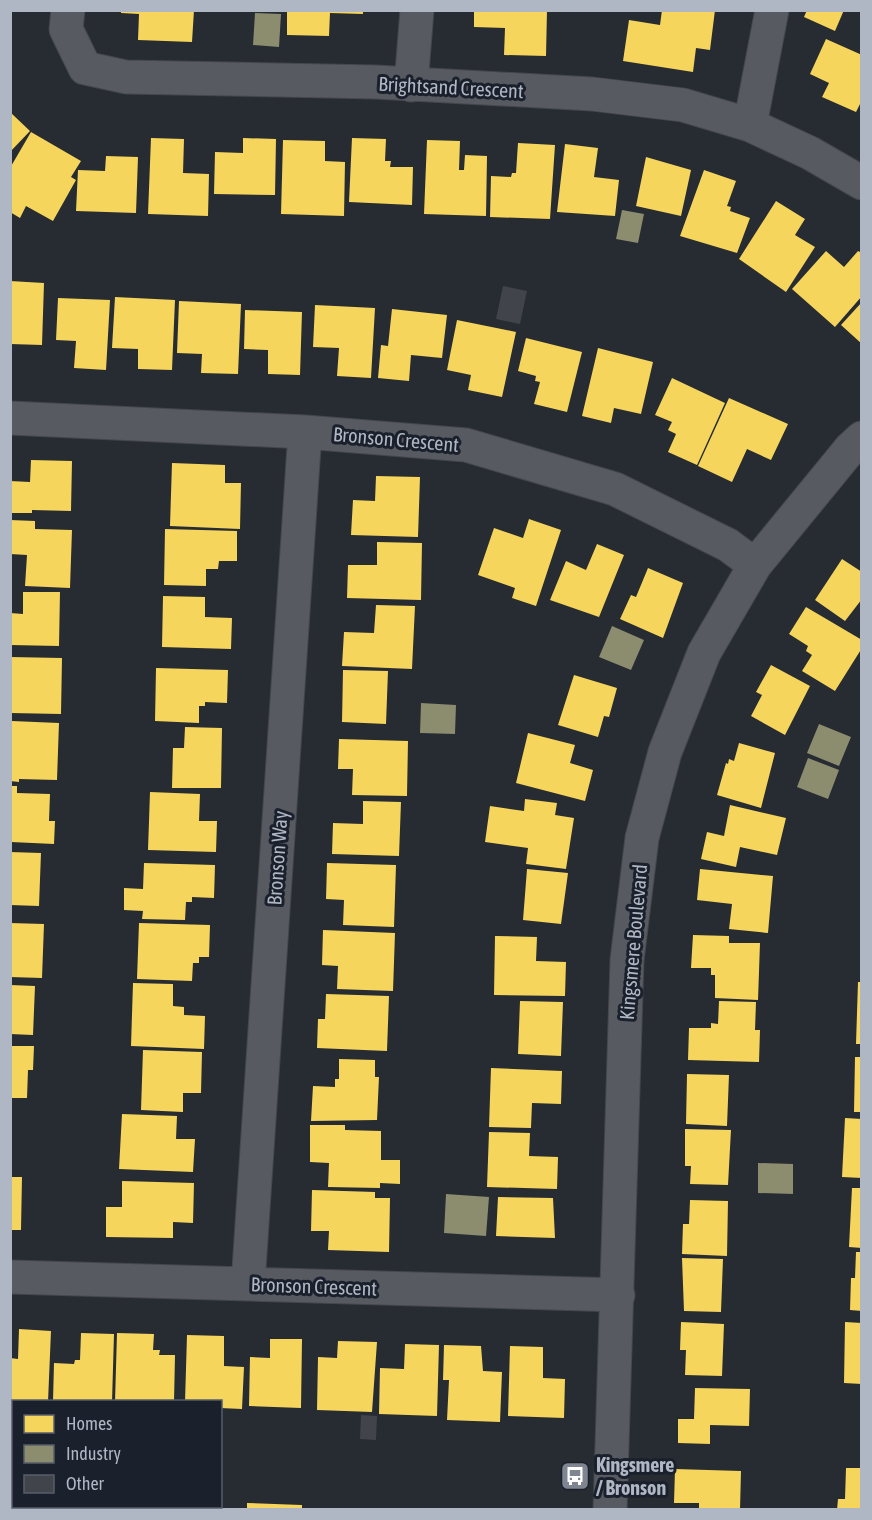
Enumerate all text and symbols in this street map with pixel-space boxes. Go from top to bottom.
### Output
street label: Brightsand Crescent [378,72,524,102]
street label: Bronson Crescent [332,422,460,456]
street label: Bronson Way [262,810,292,906]
street label: Kingsmere Boulevard [615,863,651,1021]
street label: Bronson Crescent [250,1272,378,1300]
legend [12,1400,222,1508]
text: Homes [66,1413,112,1434]
text: Industry [66,1443,121,1464]
place label: Kingsmere / Bronson [596,1453,674,1499]
bus stop icon: Kingsmere / Bronson [559,1460,591,1492]
text: Other [66,1473,105,1494]

